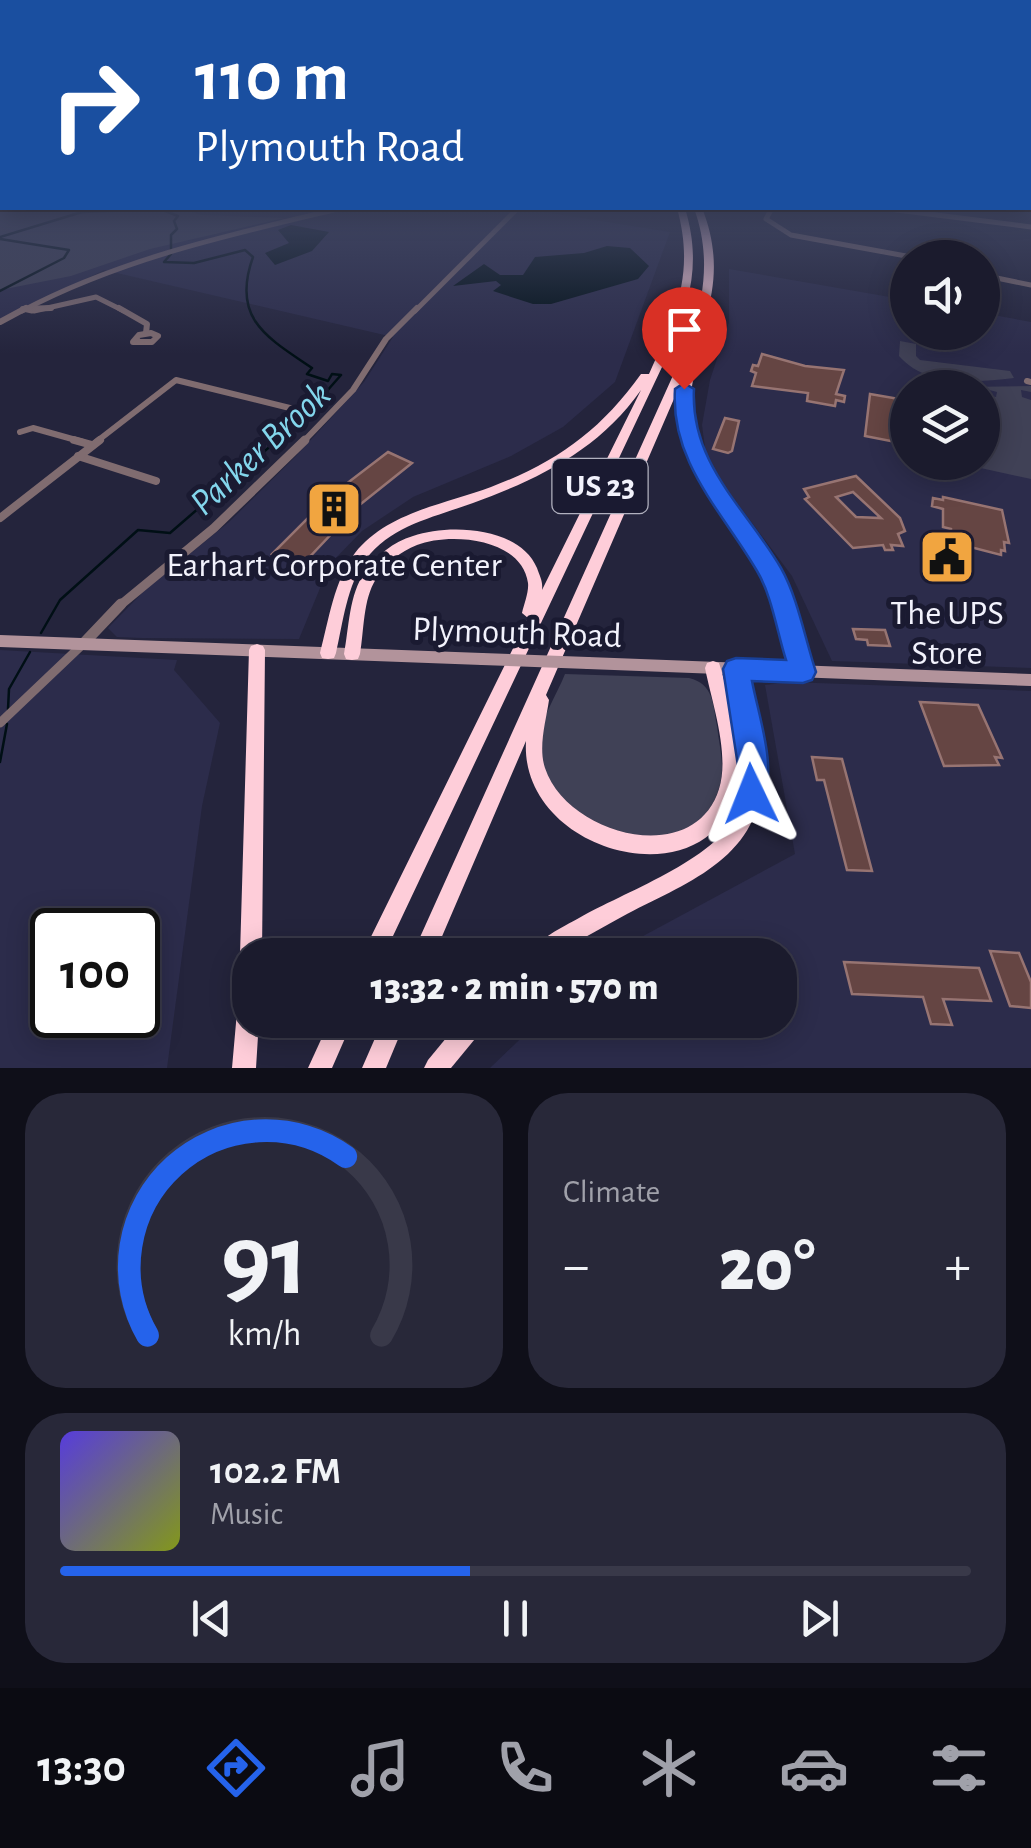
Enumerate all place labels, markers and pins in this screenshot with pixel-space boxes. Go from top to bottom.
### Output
pin [642,287,727,390]
building icon: Earhart Corporate Center [304,479,364,539]
public building icon: The UPS Store [917,527,977,587]
place label: Earhart Corporate Center [166,548,502,583]
place label: The UPS Store [890,596,1004,671]

